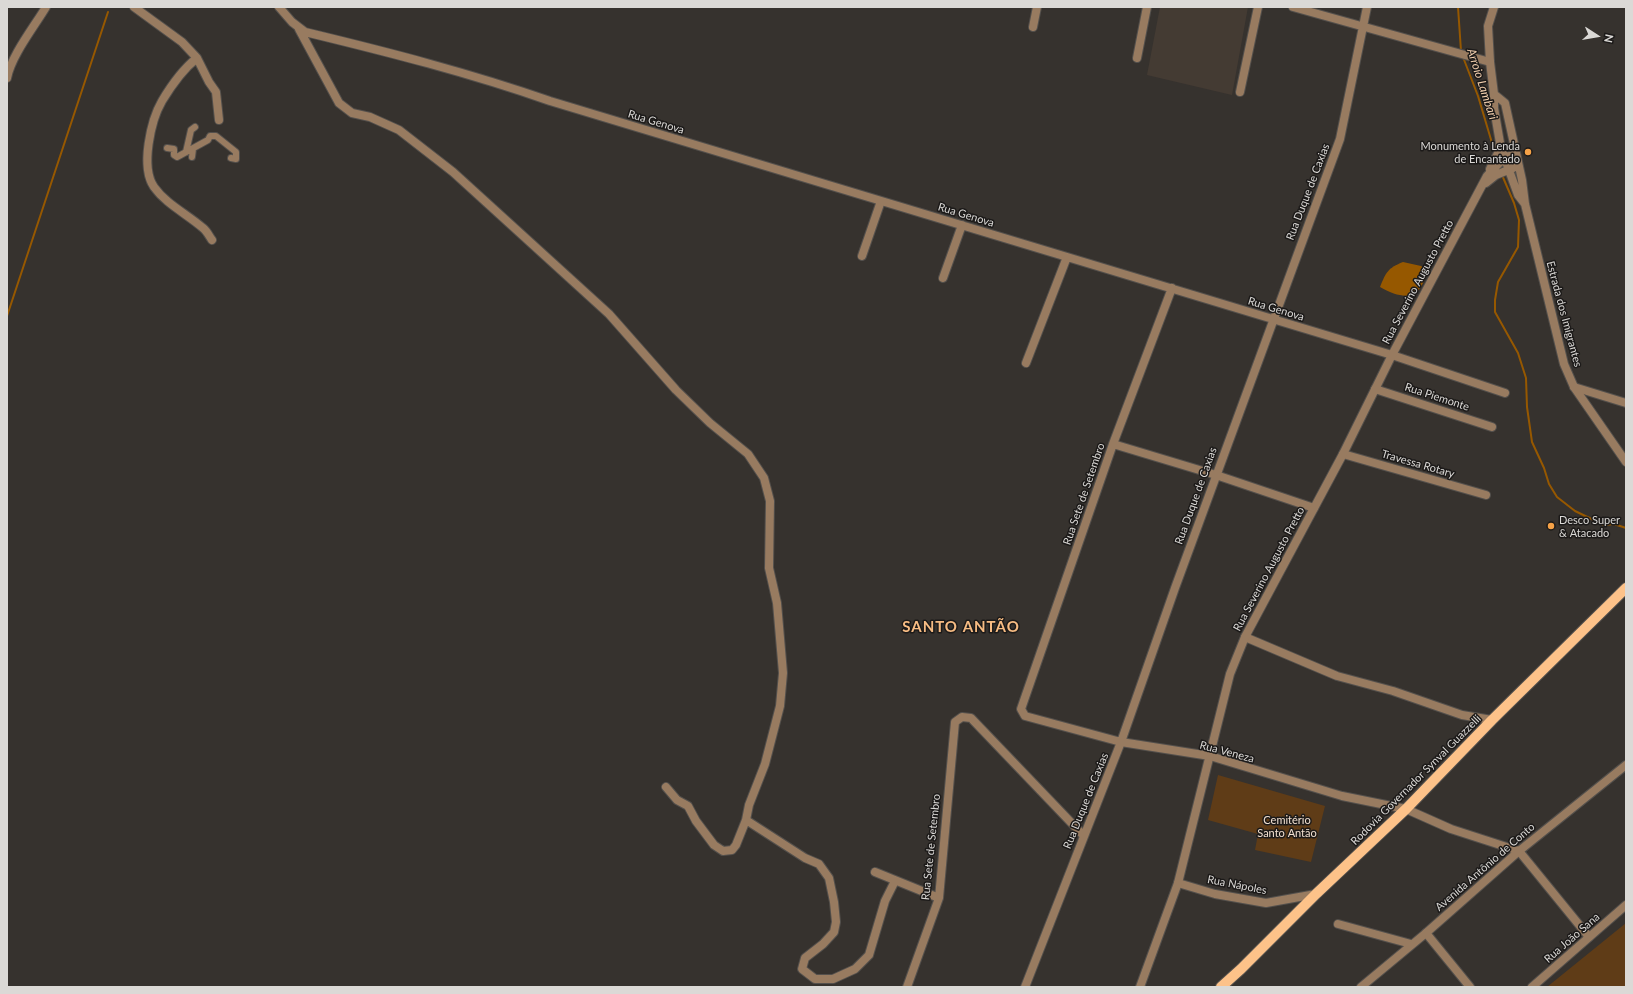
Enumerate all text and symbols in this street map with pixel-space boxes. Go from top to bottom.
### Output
north arrow [1577,16,1617,56]
text: N [1602,33,1616,44]
water label: Arroio Lambari [1464,47,1500,121]
street label: Rua Genova [626,107,686,137]
place label: Monumento à Lenda de Encantado [1420,139,1520,165]
street label: Rua Duque de Caxias [1283,142,1333,242]
marker: Monumento à Lenda de Encantado [1523,147,1533,157]
street label: Rua Genova [936,200,996,230]
street label: Rua Severino Augusto Pretto [1380,218,1456,346]
street label: Estrada dos Imigrantes [1544,260,1584,368]
street label: Rua Genova [1246,294,1306,324]
street label: Rua Piemonte [1403,380,1471,414]
street label: Rua Sete de Setembro [1060,441,1108,547]
street label: Rua Duque de Caxias [1172,446,1220,546]
street label: Travessa Rotary [1380,447,1456,481]
street label: Rua Severino Augusto Pretto [1231,505,1307,633]
place label: Desco Super & Atacado [1559,513,1620,539]
marker: Desco Super & Atacado [1546,521,1556,531]
district label: SANTO ANTÃO [902,618,1020,636]
street label: Rodovia Governador Synval Guazzelli [1348,712,1484,848]
street label: Rua Veneza [1198,738,1256,766]
street label: Rua Duque de Caxias [1061,751,1111,851]
street label: Rua Sete de Setembro [919,793,943,901]
park label: Cemitério Santo Antão [1257,813,1317,839]
street label: Avenida Antônio de Conto [1433,820,1537,914]
street label: Rua Nápoles [1206,873,1268,897]
street label: Rua João Sana [1542,910,1602,966]

